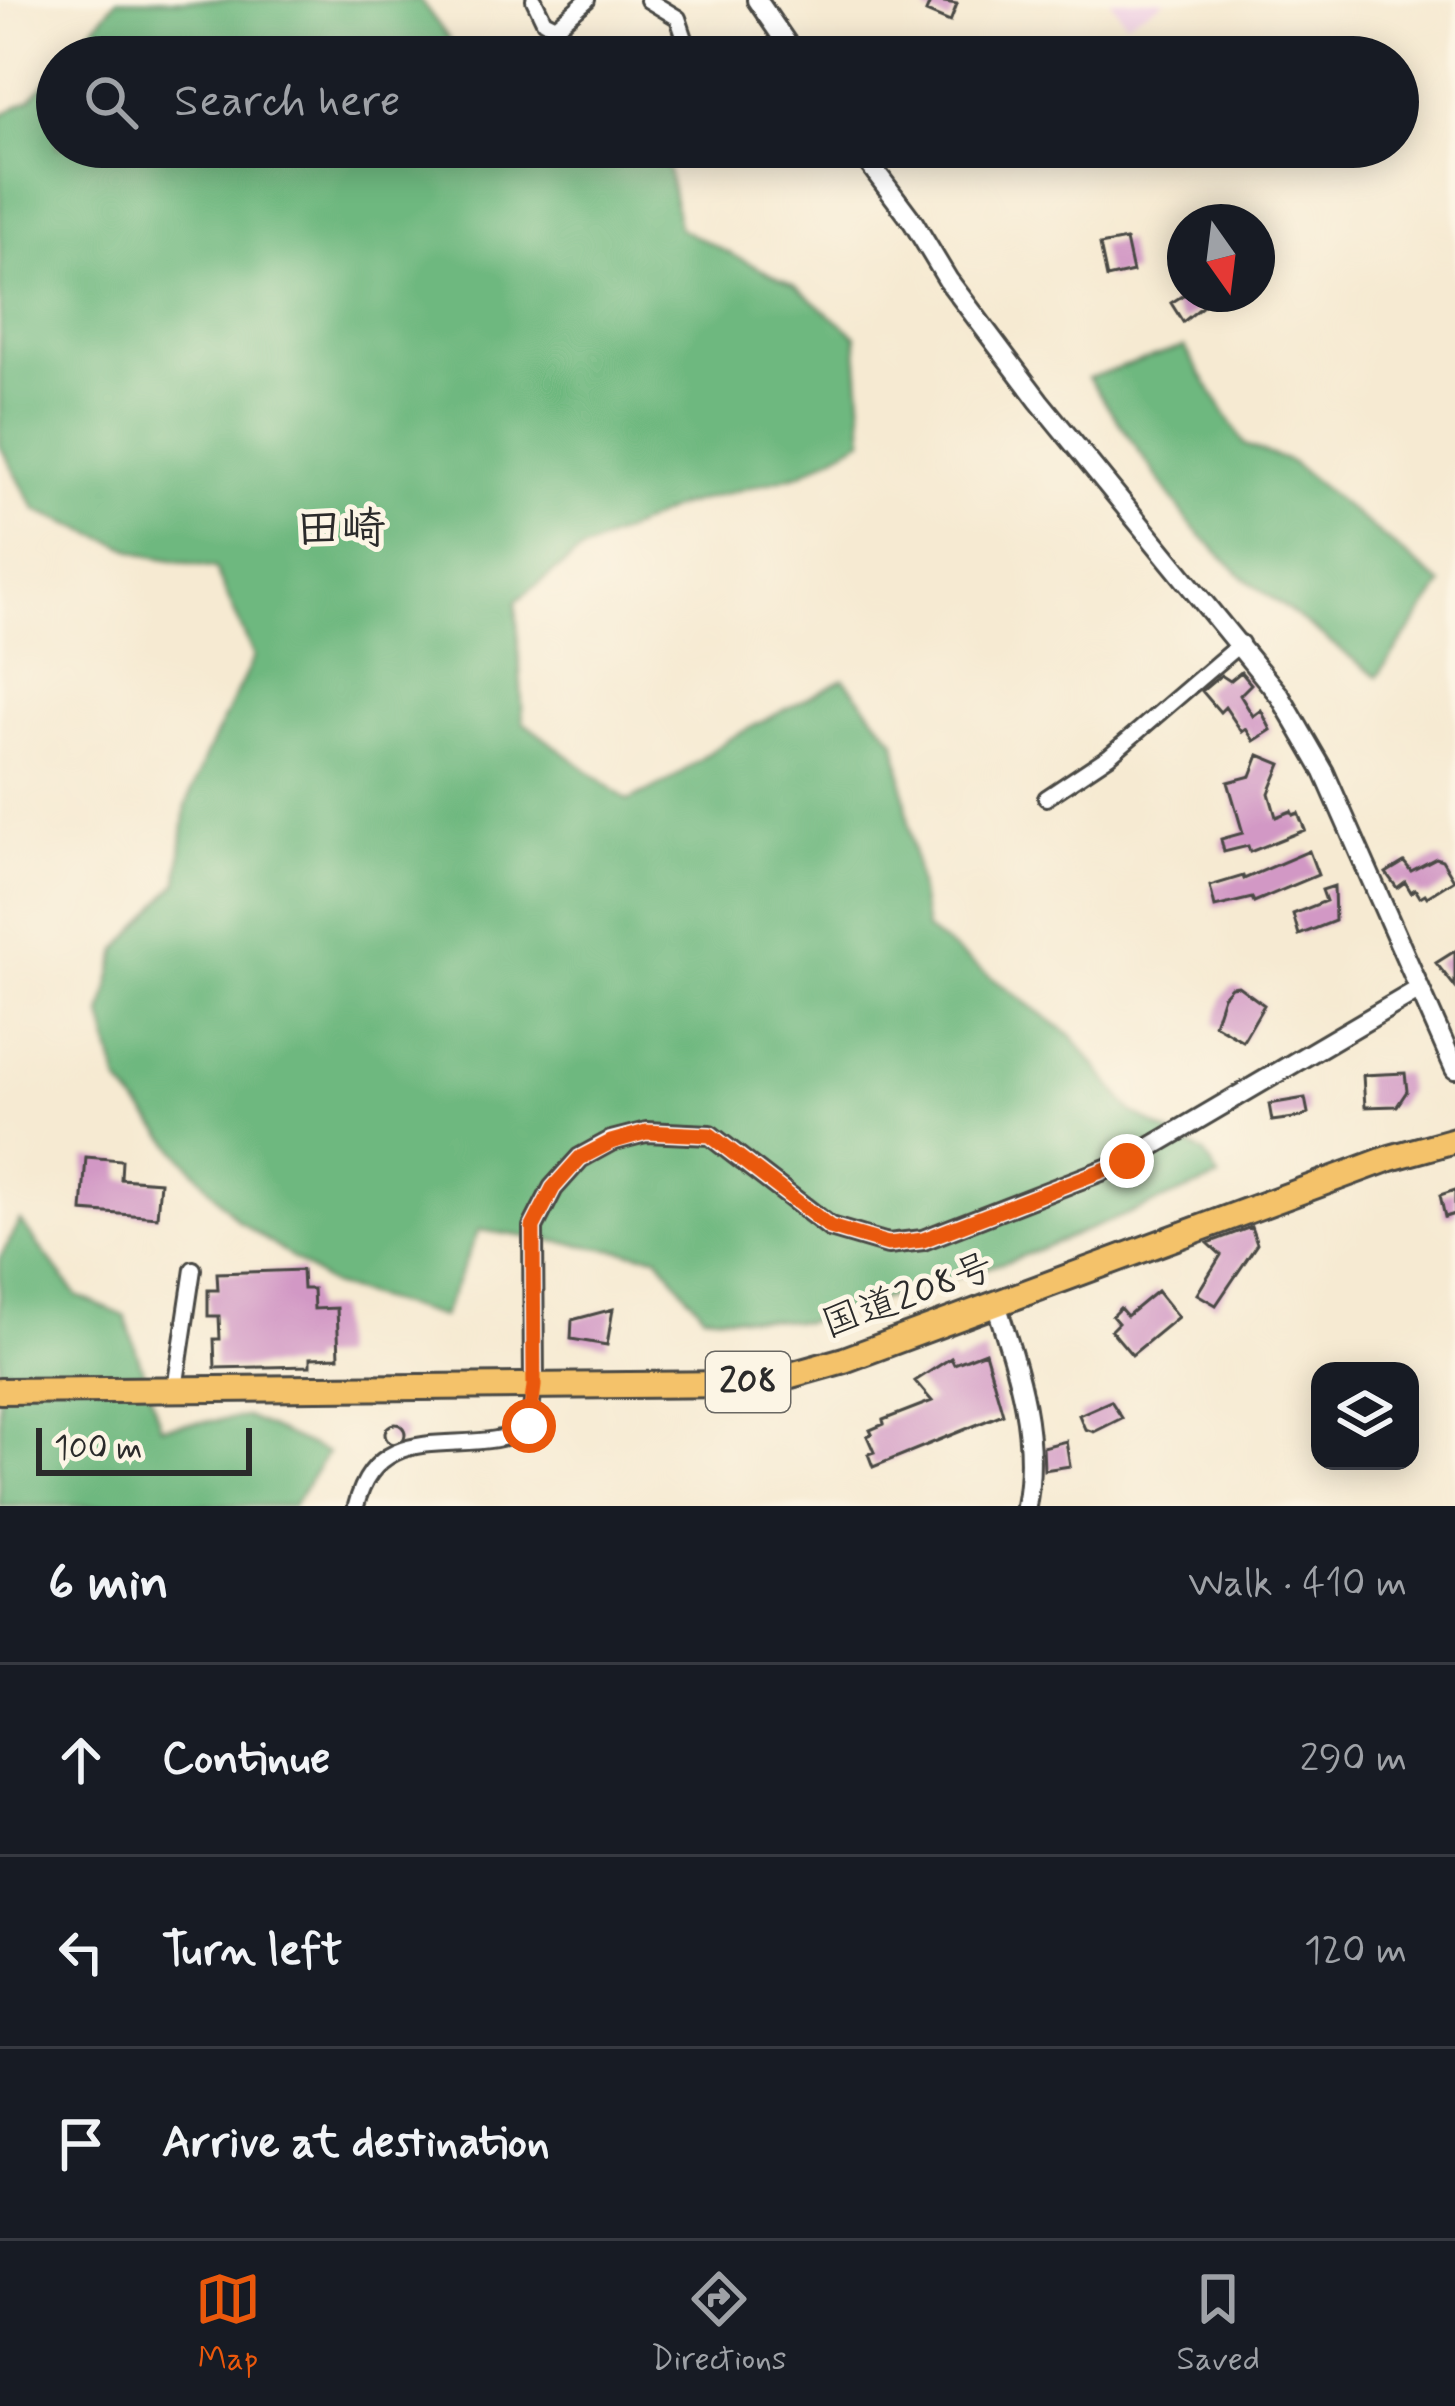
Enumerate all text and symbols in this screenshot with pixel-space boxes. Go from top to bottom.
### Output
search box [36,36,1419,168]
icon: search [78,69,144,135]
text: Search here [174,73,401,132]
north arrow [1167,204,1275,312]
district label: 田崎 [296,501,386,560]
route end [1100,1134,1154,1188]
street label: 国道208号 [815,1242,1001,1352]
road number: 208 [706,1352,790,1412]
map controls [1311,1362,1419,1470]
button: layers [1311,1362,1419,1470]
route start [502,1399,556,1453]
scale bar [36,1422,252,1475]
text: 100 m [54,1427,143,1471]
text: 6 min [48,1551,169,1617]
text: Walk · 410 m [1188,1559,1407,1610]
icon: ahead [48,1727,114,1793]
text: Continue [162,1730,330,1789]
text: 290 m [1300,1734,1407,1785]
icon: left [48,1919,114,1985]
text: Turn left [162,1922,342,1981]
text: 120 m [1304,1926,1407,1977]
icon: arrive [48,2111,114,2177]
text: Arrive at destination [162,2114,550,2173]
tab: Map [195,2266,261,2382]
tab: Directions [651,2266,787,2382]
tab: Saved [1177,2266,1260,2382]

